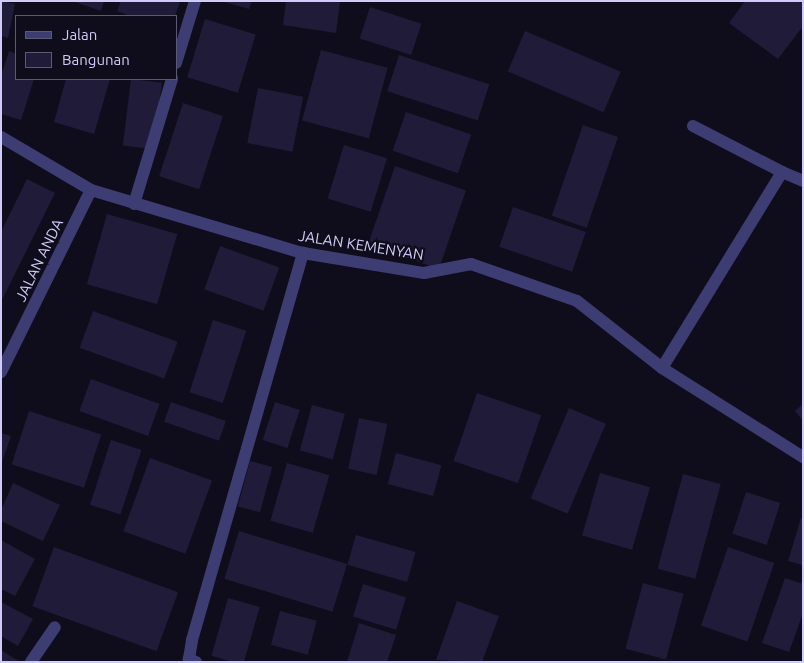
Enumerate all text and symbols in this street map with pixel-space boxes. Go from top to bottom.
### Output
legend [15,15,178,80]
text: Jalan [62,26,97,43]
text: Bangunan [62,51,130,68]
street label: JALAN ANDA [11,216,67,304]
street label: JALAN KEMENYAN [297,226,425,264]

